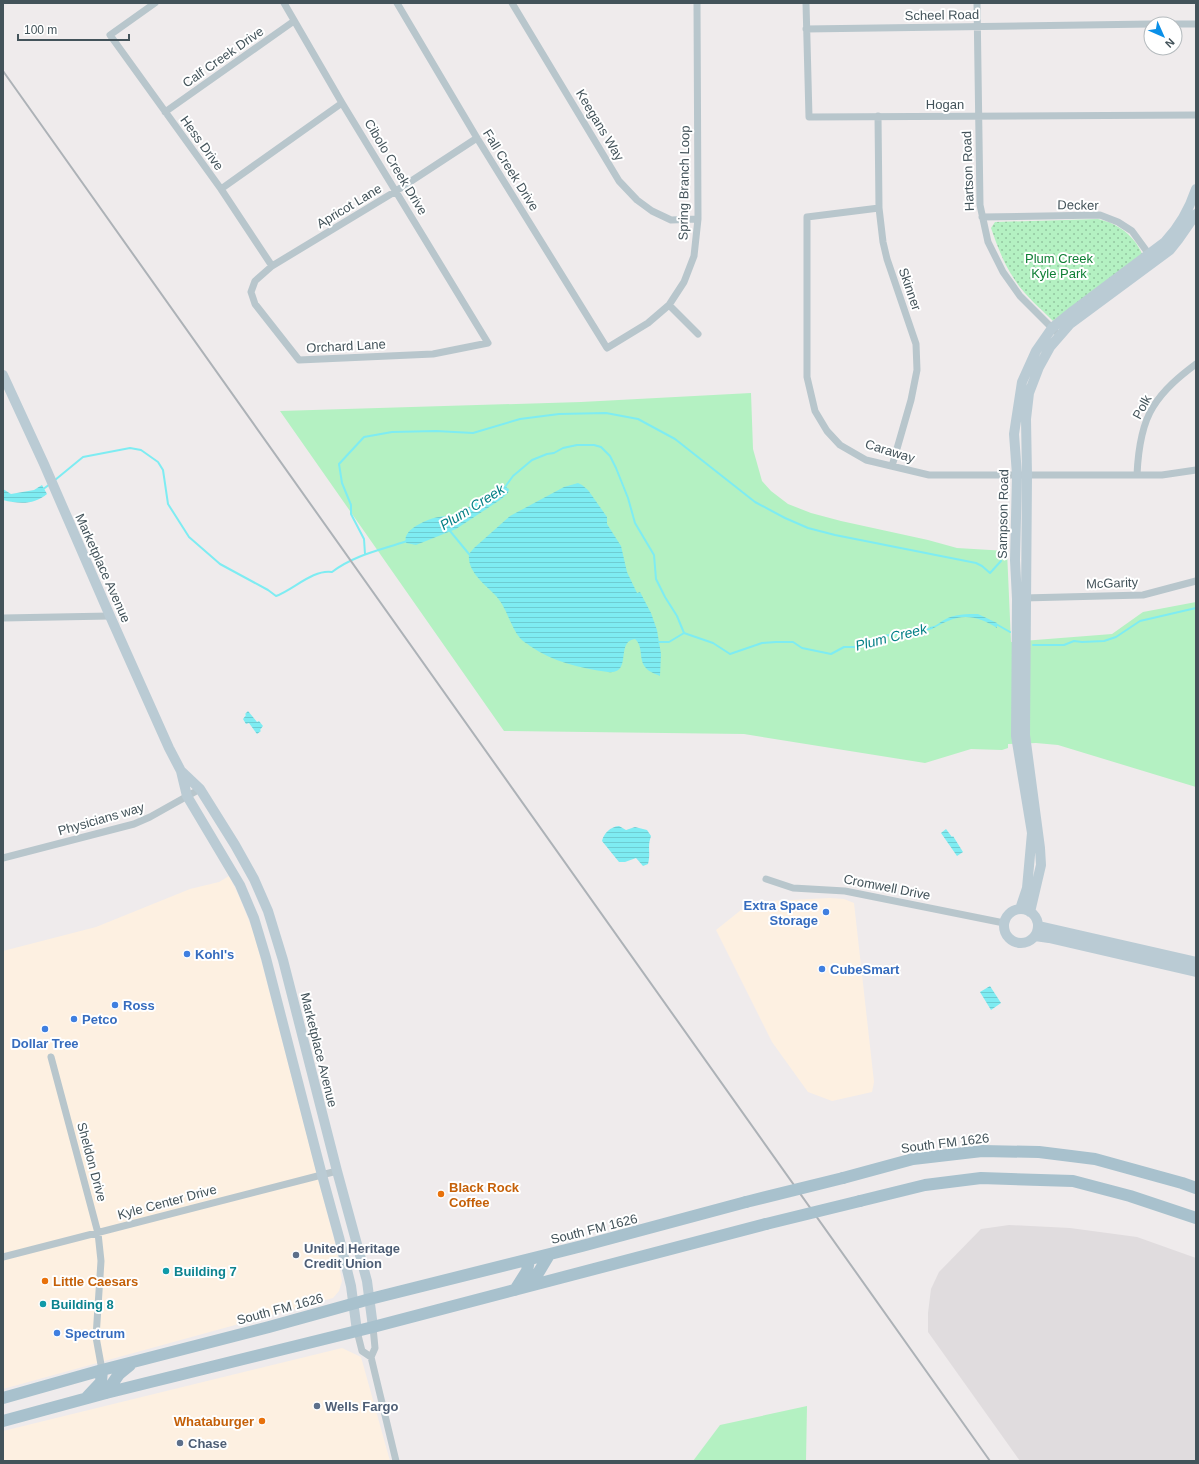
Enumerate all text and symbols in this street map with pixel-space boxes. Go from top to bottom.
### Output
street label: Scheel Road [905,7,979,23]
scale bar [18,16,129,42]
north arrow [1143,16,1183,56]
text: 100 m [24,23,57,37]
street label: Calf Creek Drive [180,24,266,90]
text: N [1163,36,1177,50]
street label: Keegans Way [573,87,627,164]
street label: Hogan [926,97,964,112]
street label: Hess Drive [177,113,227,173]
street label: Cibolo Creek Drive [361,116,431,218]
street label: Spring Branch Loop [675,125,693,241]
street label: Fall Creek Drive [480,127,542,213]
street label: Hartson Road [959,131,977,211]
street label: Apricot Lane [314,181,384,231]
street label: Decker [1057,197,1099,213]
park label: Plum Creek Kyle Park [1025,251,1093,281]
street label: Skinner [896,266,924,313]
street label: Orchard Lane [306,336,386,356]
street label: Polk [1129,392,1155,422]
street label: Caraway [863,436,917,466]
street label: Sampson Road [995,469,1011,559]
water label: Plum Creek [437,480,508,533]
street label: Marketplace Avenue [72,511,134,625]
street label: McGarity [1086,575,1139,591]
water label: Plum Creek [854,620,929,654]
street label: Physicians way [56,799,146,838]
street label: Cromwell Drive [842,871,932,903]
place label: Extra Space Storage [744,898,818,928]
marker: Extra Space Storage [821,907,831,917]
place label: Kohl's [195,947,234,962]
marker: Kohl's [182,949,192,959]
place label: CubeSmart [830,962,900,977]
marker: CubeSmart [817,964,827,974]
street label: Marketplace Avenue [298,991,340,1109]
place label: Ross [123,998,155,1013]
marker: Ross [110,1000,120,1010]
place label: Petco [82,1012,117,1027]
marker: Petco [69,1014,79,1024]
marker: Dollar Tree [40,1024,50,1034]
place label: Dollar Tree [11,1036,79,1051]
street label: Sheldon Drive [74,1121,110,1203]
street label: South FM 1626 [900,1130,990,1156]
place label: Black Rock Coffee [449,1180,520,1210]
street label: Kyle Center Drive [116,1182,218,1222]
marker: Black Rock Coffee [436,1189,446,1199]
street label: South FM 1626 [549,1211,639,1247]
place label: United Heritage Credit Union [304,1241,400,1271]
marker: United Heritage Credit Union [291,1250,301,1260]
place label: Building 7 [174,1264,237,1279]
marker: Building 7 [161,1266,171,1276]
place label: Little Caesars [53,1274,138,1289]
marker: Little Caesars [40,1276,50,1286]
street label: South FM 1626 [235,1290,325,1328]
place label: Building 8 [51,1297,114,1312]
marker: Building 8 [38,1299,48,1309]
place label: Spectrum [65,1326,125,1341]
marker: Spectrum [52,1328,62,1338]
place label: Wells Fargo [325,1399,399,1414]
marker: Wells Fargo [312,1401,322,1411]
place label: Whataburger [174,1414,254,1429]
marker: Whataburger [257,1416,267,1426]
place label: Chase [188,1436,227,1451]
marker: Chase [175,1438,185,1448]

